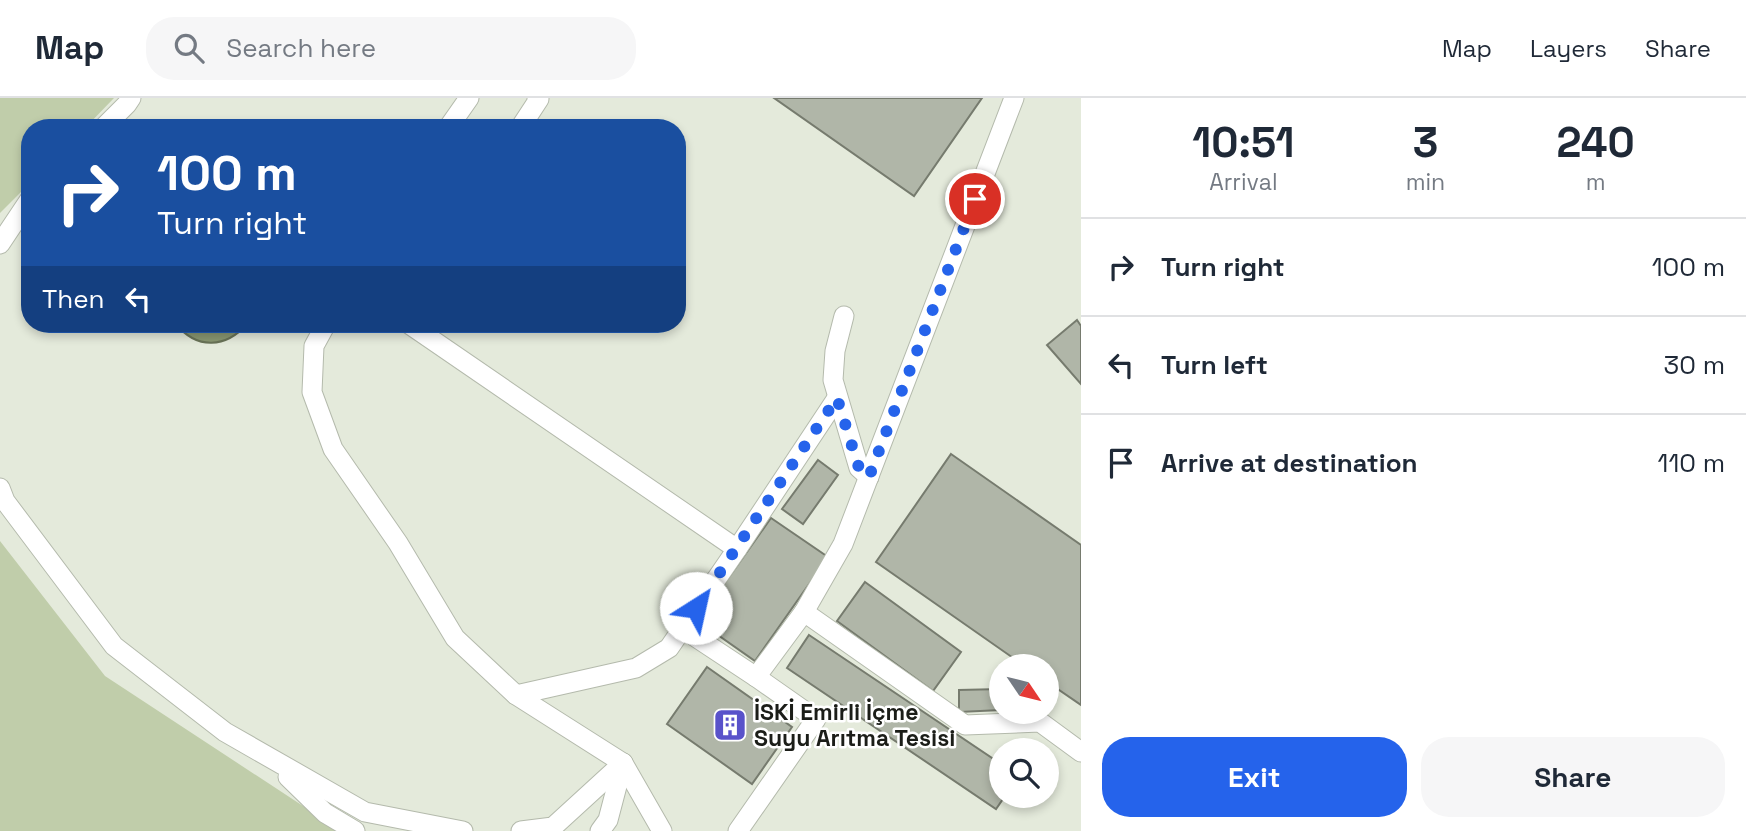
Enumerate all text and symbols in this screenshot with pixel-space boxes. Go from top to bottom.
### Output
search box [146,17,636,80]
text: Map [35,27,104,69]
icon: search [170,29,208,67]
text: Search here [226,31,376,65]
text: Map [1442,33,1492,64]
text: Layers [1530,33,1607,64]
text: Share [1645,33,1711,64]
text: 10:51 [1192,116,1294,169]
text: 3 [1413,116,1438,169]
text: 240 [1556,116,1635,169]
text: 100 m [157,142,297,204]
icon: right [42,147,133,238]
text: Arrival [1209,167,1278,197]
text: min [1406,167,1445,197]
text: m [1586,167,1605,197]
pin [945,169,1005,229]
icon: arrive [956,180,994,218]
text: Turn right [157,203,307,243]
icon: right [1102,248,1140,286]
text: Turn right [1161,250,1285,284]
text: 100 m [1652,250,1725,284]
icon: left [119,280,157,318]
text: Then [42,282,105,316]
icon: left [1102,346,1140,384]
text: Turn left [1161,348,1268,382]
text: 30 m [1664,348,1725,382]
icon: arrive [1102,444,1140,482]
text: Arrive at destination [1161,446,1418,480]
text: 110 m [1658,446,1725,480]
position arrow [659,571,733,645]
north arrow [989,654,1059,724]
map controls [989,654,1059,808]
place label: İSKİ Emirli İçme Suyu Arıtma Tesisi [754,697,955,753]
building icon: İSKİ Emirli İçme Suyu Arıtma Tesisi [711,706,749,744]
button: Exit [1102,737,1407,817]
button: Share [1421,737,1725,817]
button: search [989,738,1059,808]

